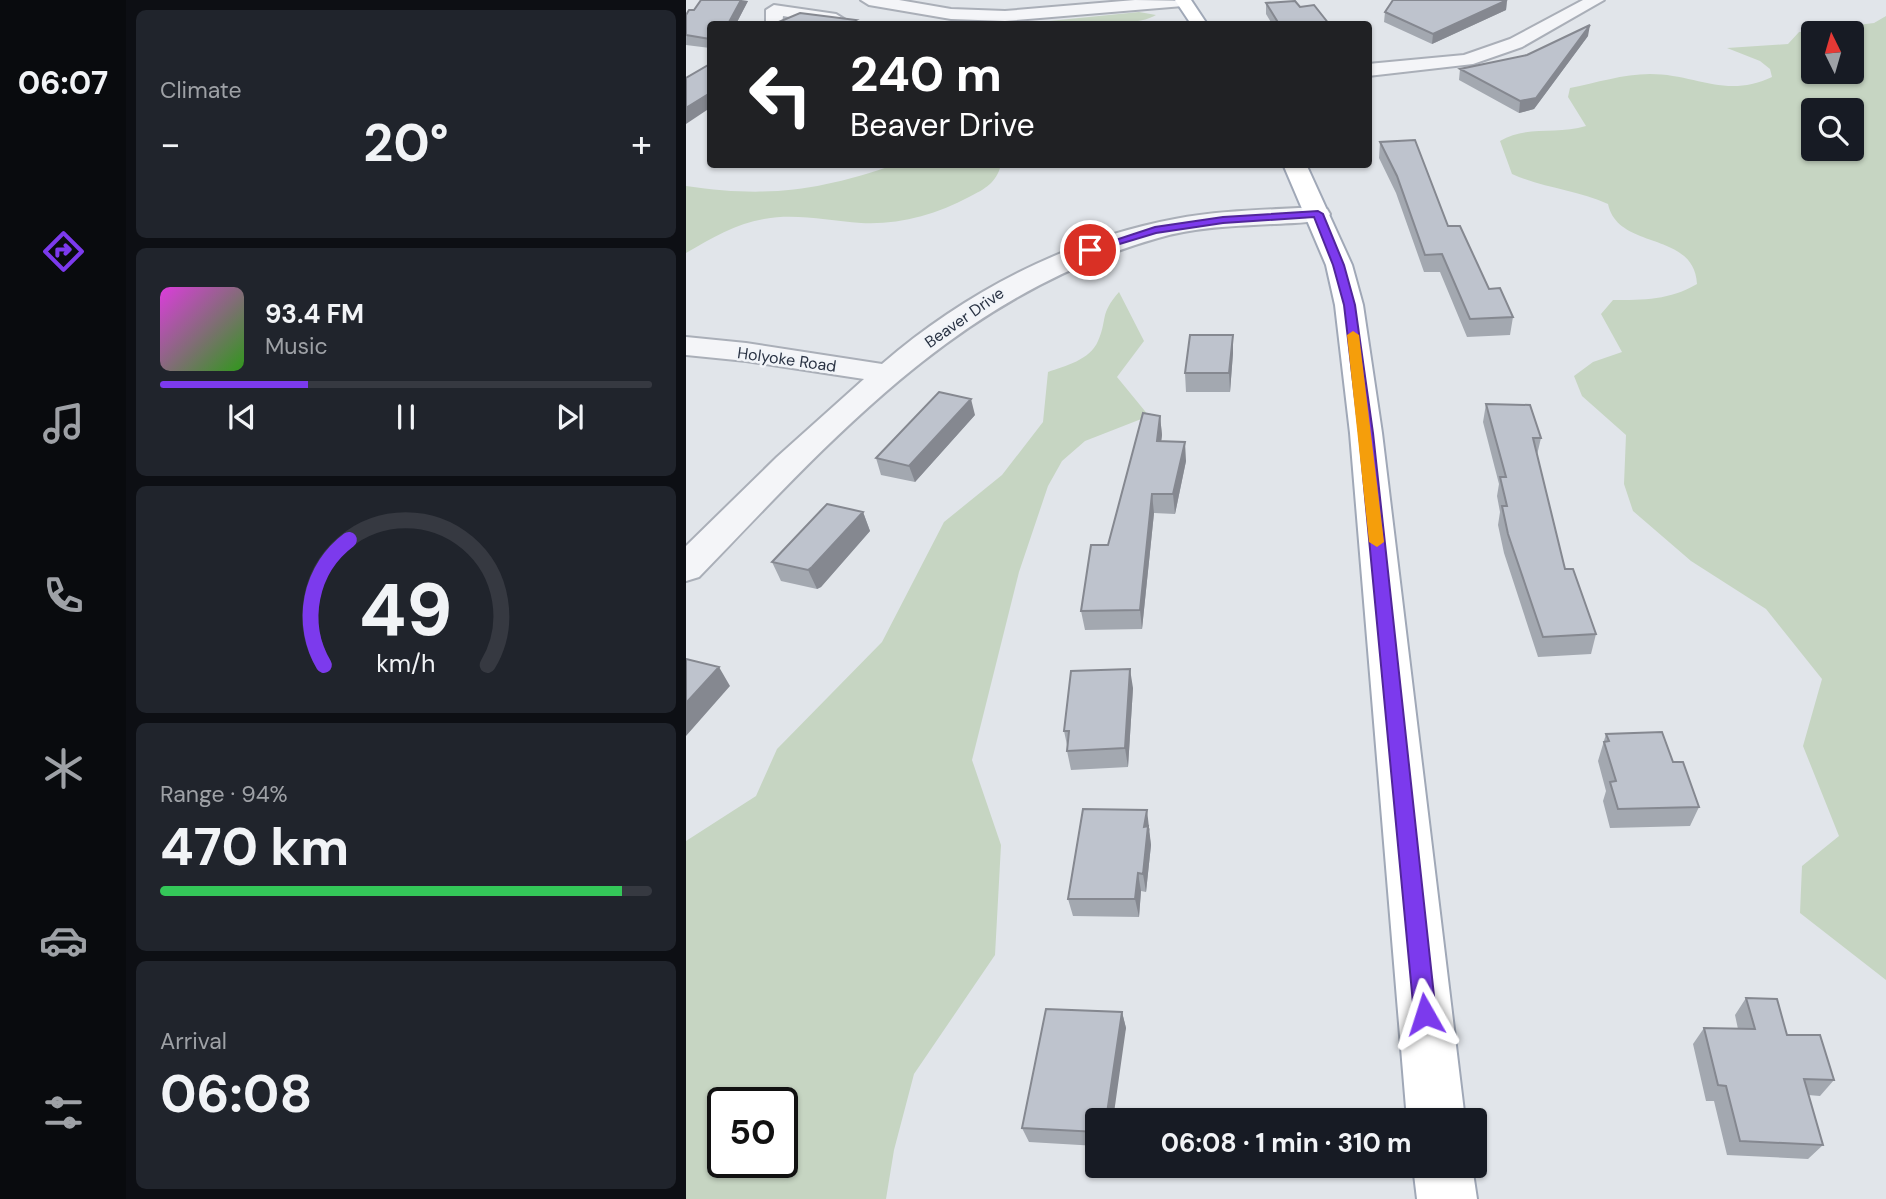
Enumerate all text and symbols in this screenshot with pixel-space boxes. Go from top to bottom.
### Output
north arrow [1801,21,1864,84]
map controls [1801,21,1864,161]
text: 240 m [850,42,1002,106]
icon: left [735,49,826,140]
text: 06:07 [18,62,108,104]
text: Climate [160,75,242,105]
button: search [1801,98,1864,161]
text: Beaver Drive [850,104,1035,146]
text: 20° [363,109,449,177]
text: − [160,119,181,169]
text: + [631,119,652,169]
pin [1060,220,1120,280]
icon: directions [39,227,88,276]
icon: arrive [1071,231,1109,269]
street label: Beaver Drive [920,282,1008,352]
text: 93.4 FM [265,297,364,331]
text: Music [265,331,328,361]
street label: Holyoke Road [736,342,838,377]
icon: previous [223,398,261,436]
icon: pause [387,398,425,436]
icon: next [551,398,589,436]
icon: music [39,399,88,448]
text: 49 [359,564,453,659]
icon: phone [39,571,88,620]
text: km/h [376,647,436,680]
icon: climate [39,744,88,793]
text: Range · 94% [160,779,288,809]
text: 470 km [160,813,349,881]
icon: car [39,916,88,965]
position arrow [1388,977,1462,1051]
text: Arrival [160,1026,227,1056]
text: 06:08 [160,1060,312,1128]
speed limit sign: 50 [707,1087,798,1178]
icon: filters [39,1088,88,1137]
text: 06:08 · 1 min · 310 m [1161,1126,1411,1160]

